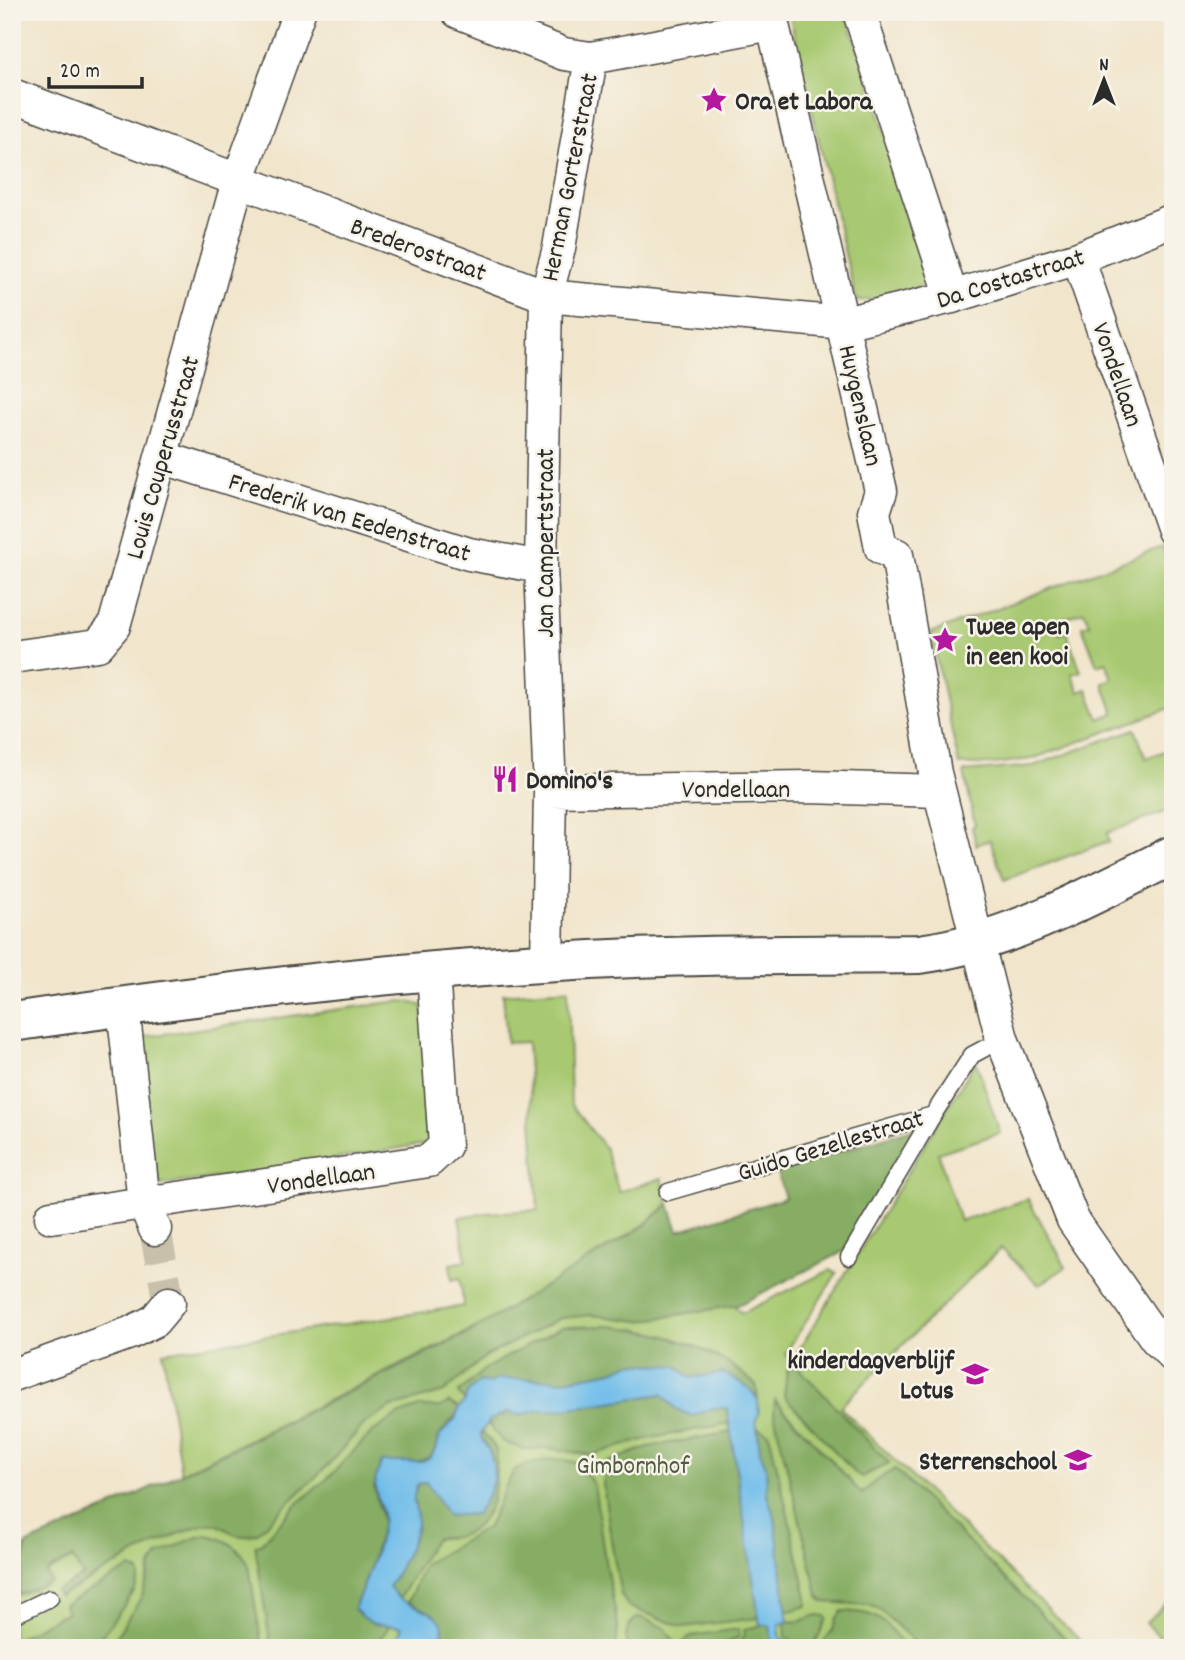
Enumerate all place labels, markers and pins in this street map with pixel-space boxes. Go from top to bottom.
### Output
place icon: Ora et Labora [699,85,729,115]
place label: Ora et Labora [735,85,873,122]
place label: Twee apen in een kooi [966,610,1070,677]
place icon: Twee apen in een kooi [930,625,960,655]
restaurant icon: Domino's [490,764,520,794]
place label: Domino's [526,764,613,801]
place label: kinderdagverblijf Lotus [787,1344,956,1411]
school or university icon: kinderdagverblijf Lotus [960,1359,990,1389]
place label: Sterrenschool [919,1445,1058,1482]
school or university icon: Sterrenschool [1063,1445,1093,1475]

